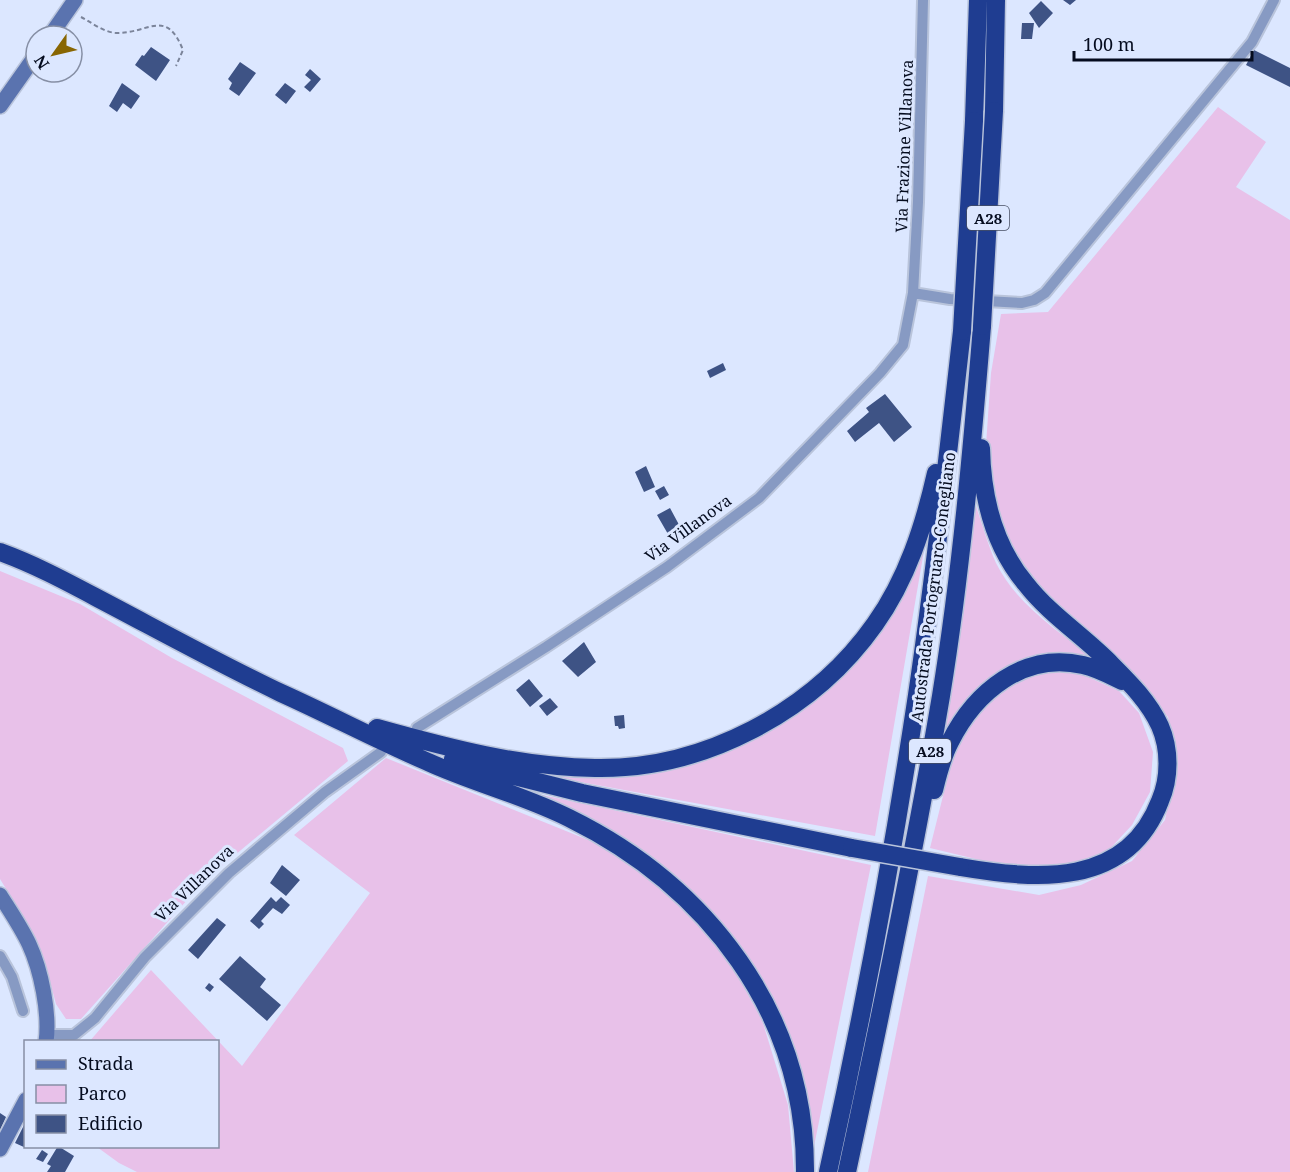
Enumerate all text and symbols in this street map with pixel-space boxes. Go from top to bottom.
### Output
north arrow [24,24,84,84]
scale bar [1074,24,1252,62]
text: 100 m [1083,32,1135,56]
text: N [29,51,54,74]
street label: Via Frazione Villanova [890,59,918,233]
road number: A28 [967,206,1009,230]
street label: Autostrada Portogruaro-Conegliano [906,451,960,723]
street label: Via Villanova [640,489,736,567]
road number: A28 [909,739,951,763]
street label: Via Villanova [150,840,238,926]
legend [24,1040,219,1148]
text: Strada [78,1051,134,1075]
text: Parco [78,1081,127,1105]
text: Edificio [78,1111,143,1135]

